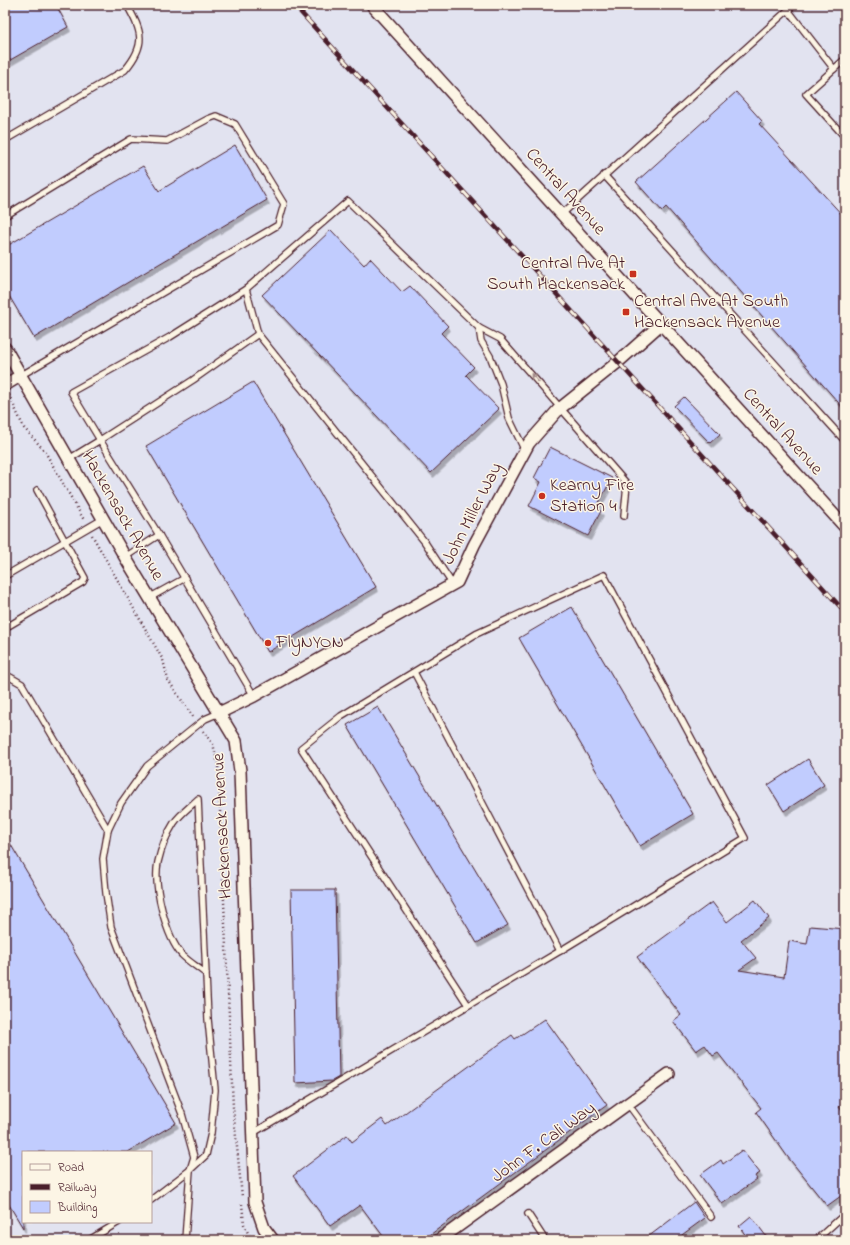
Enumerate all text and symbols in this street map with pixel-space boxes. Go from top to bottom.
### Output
street label: Central Avenue [519,143,612,242]
place label: Central Ave At South Hackensack [487,251,625,298]
marker: Central Ave At South Hackensack [628,269,638,279]
place label: Central Ave At South Hackensack Avenue [634,289,788,336]
marker: Central Ave At South Hackensack Avenue [621,307,631,317]
one-way arrow [531,374,540,384]
street label: Central Avenue [736,383,829,482]
street label: Hackensack Avenue [74,446,170,587]
street label: John Miller Way [436,458,510,570]
place label: Kearny Fire Station 4 [550,473,635,520]
marker: Kearny Fire Station 4 [537,491,547,501]
place label: FlyNYON [275,630,344,656]
marker: FlyNYON [263,638,273,648]
street label: Hackensack Avenue [206,751,240,900]
street label: John F. Cali Way [486,1096,602,1190]
legend [22,1151,152,1223]
text: Road [58,1159,84,1177]
text: Railway [58,1179,97,1198]
text: Building [57,1199,97,1218]

